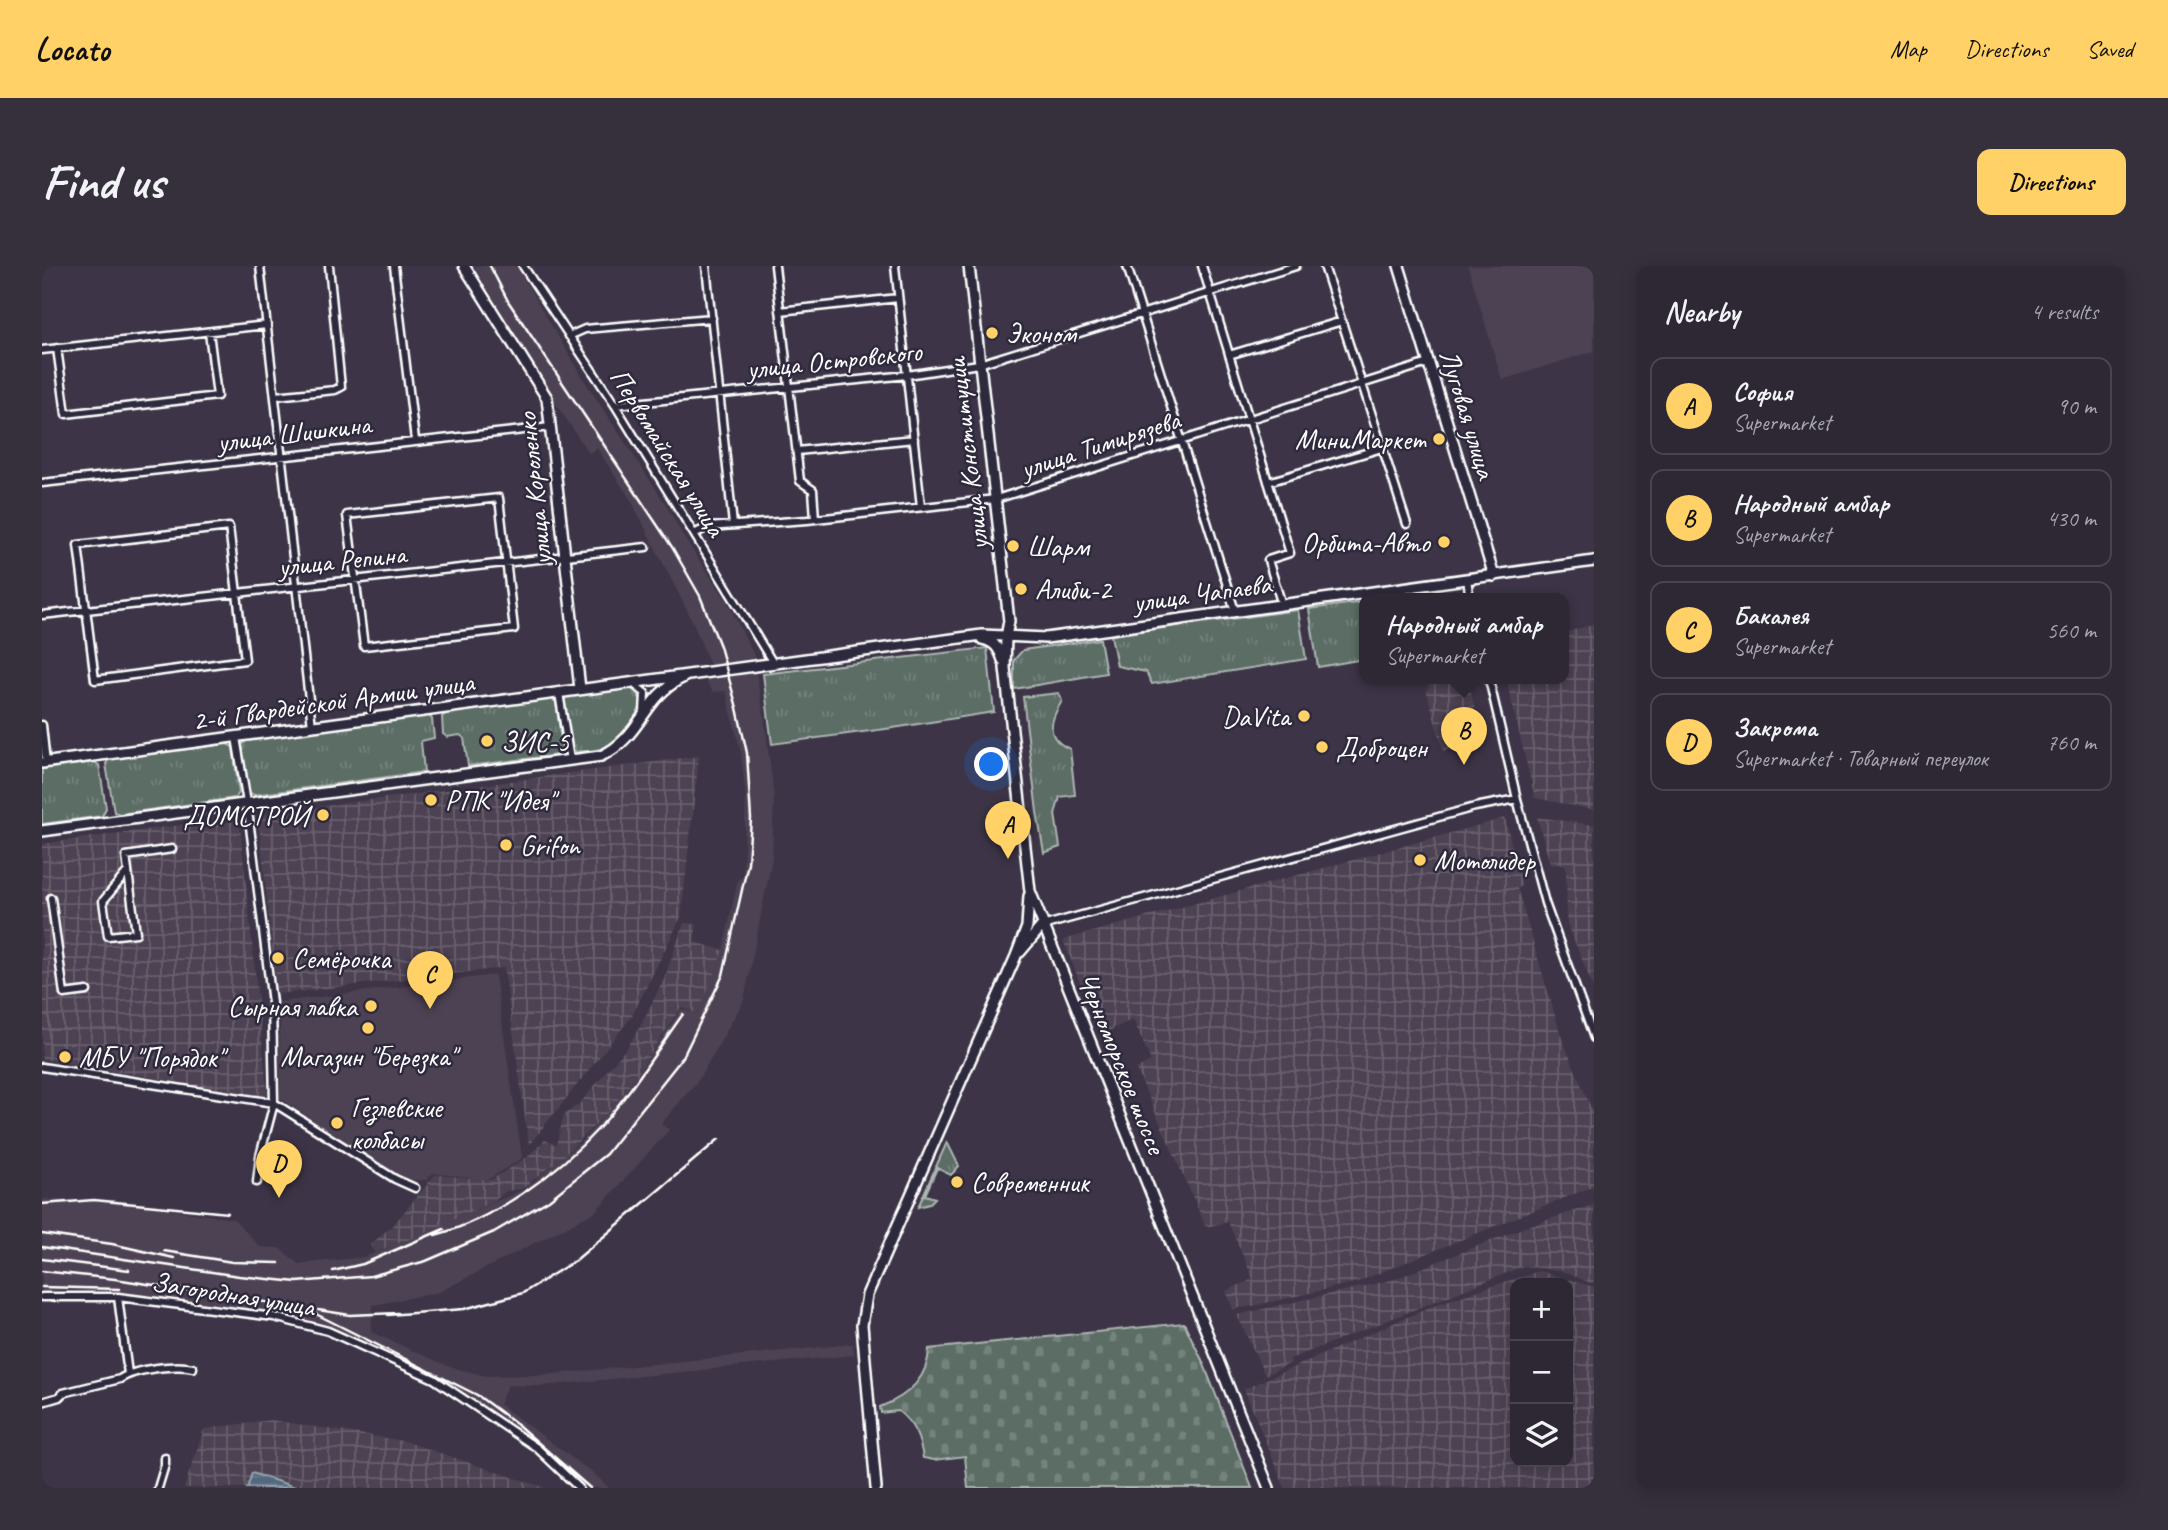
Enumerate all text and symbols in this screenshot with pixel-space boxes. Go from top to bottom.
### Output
text: Locato [35,28,109,70]
text: Map [1890,34,1927,64]
text: Directions [1965,34,2048,64]
text: Saved [2086,34,2133,64]
button: Directions [1977,149,2126,215]
text: Find us [42,151,164,213]
text: Nearby [1664,293,1740,331]
text: 4 results [2031,297,2098,326]
place label: Эконом [1006,316,1078,351]
marker: Эконом [984,325,1000,341]
street label: улица Островского [743,333,925,387]
street label: Луговая улица [1432,345,1505,484]
street label: улица Конституции [938,354,996,554]
street label: Первомайская улица [602,361,735,544]
text: София [1733,375,1792,408]
text: A [1683,392,1695,421]
text: 90 m [2057,392,2096,421]
street label: улица Тимирязева [1014,401,1186,487]
street label: улица Шишкина [213,406,375,460]
text: Supermarket [1733,408,1831,437]
street label: улица Короленко [508,409,560,569]
place label: МиниМаркет [1295,422,1427,457]
marker: МиниМаркет [1431,431,1447,447]
text: Народный амбар [1733,487,1889,520]
text: B [1683,504,1695,533]
text: 430 m [2047,504,2096,533]
text: Supermarket [1733,520,1831,549]
place label: Орбита-Авто [1302,525,1432,560]
place label: Шарм [1027,529,1091,564]
marker: Орбита-Авто [1436,534,1452,550]
street label: улица Репина [275,536,410,584]
marker: Шарм [1005,538,1021,554]
street label: улица Чапаева [1129,566,1275,620]
place label: Алиби-2 [1035,572,1113,607]
marker: Алиби-2 [1013,581,1029,597]
popup [1359,593,1569,684]
text: Бакалея [1733,599,1809,632]
text: Народный амбар [1386,608,1542,641]
text: C [1684,616,1694,645]
text: 560 m [2047,616,2096,645]
text: Supermarket [1733,632,1831,661]
text: Supermarket [1386,641,1484,670]
street label: 2-й Гвардейской Армии улица [190,664,478,738]
place label: DaVita [1222,699,1293,734]
pin: B [1441,707,1487,765]
marker: DaVita [1296,708,1312,724]
text: Закрома [1733,711,1817,744]
place label: ЗИС-5 [501,724,571,759]
text: D [1682,728,1696,757]
text: 760 m [2047,728,2096,757]
place label: Доброцен [1336,730,1429,765]
marker: ЗИС-5 [479,733,495,749]
marker: Доброцен [1314,739,1330,755]
text: Supermarket · Товарный переулок [1733,744,1988,773]
your location [974,747,1008,781]
place label: РПК "Идея" [445,783,560,818]
marker: РПК "Идея" [423,792,439,808]
place label: ДОМСТРОЙ [184,798,313,833]
pin: A [985,801,1031,859]
marker: ДОМСТРОЙ [315,807,331,823]
place label: Grifon [520,828,581,863]
marker: Grifon [498,837,514,853]
place label: Мотолидер [1434,843,1536,878]
marker: Мотолидер [1412,852,1428,868]
place label: Семёрочка [292,941,392,976]
marker: Семёрочка [270,950,286,966]
pin: C [407,951,453,1009]
street label: Черноморское шоссе [1070,967,1175,1160]
place label: Сырная лавка [228,989,359,1024]
marker: Сырная лавка [363,998,379,1014]
marker: Магазин "Березка" [360,1020,376,1036]
place label: Магазин "Березка" [280,1039,461,1074]
place label: МБУ "Порядок" [79,1040,229,1075]
marker: МБУ "Порядок" [57,1049,73,1065]
place label: Гезлевские колбасы [351,1090,444,1157]
marker: Гезлевские колбасы [329,1115,345,1131]
pin: D [256,1140,302,1198]
place label: Современник [971,1165,1091,1200]
marker: Современник [949,1174,965,1190]
street label: Загородная улица [149,1264,319,1324]
map controls [1510,1278,1573,1467]
button: + [1510,1278,1573,1341]
button: − [1510,1341,1573,1404]
button: layers [1510,1404,1573,1467]

